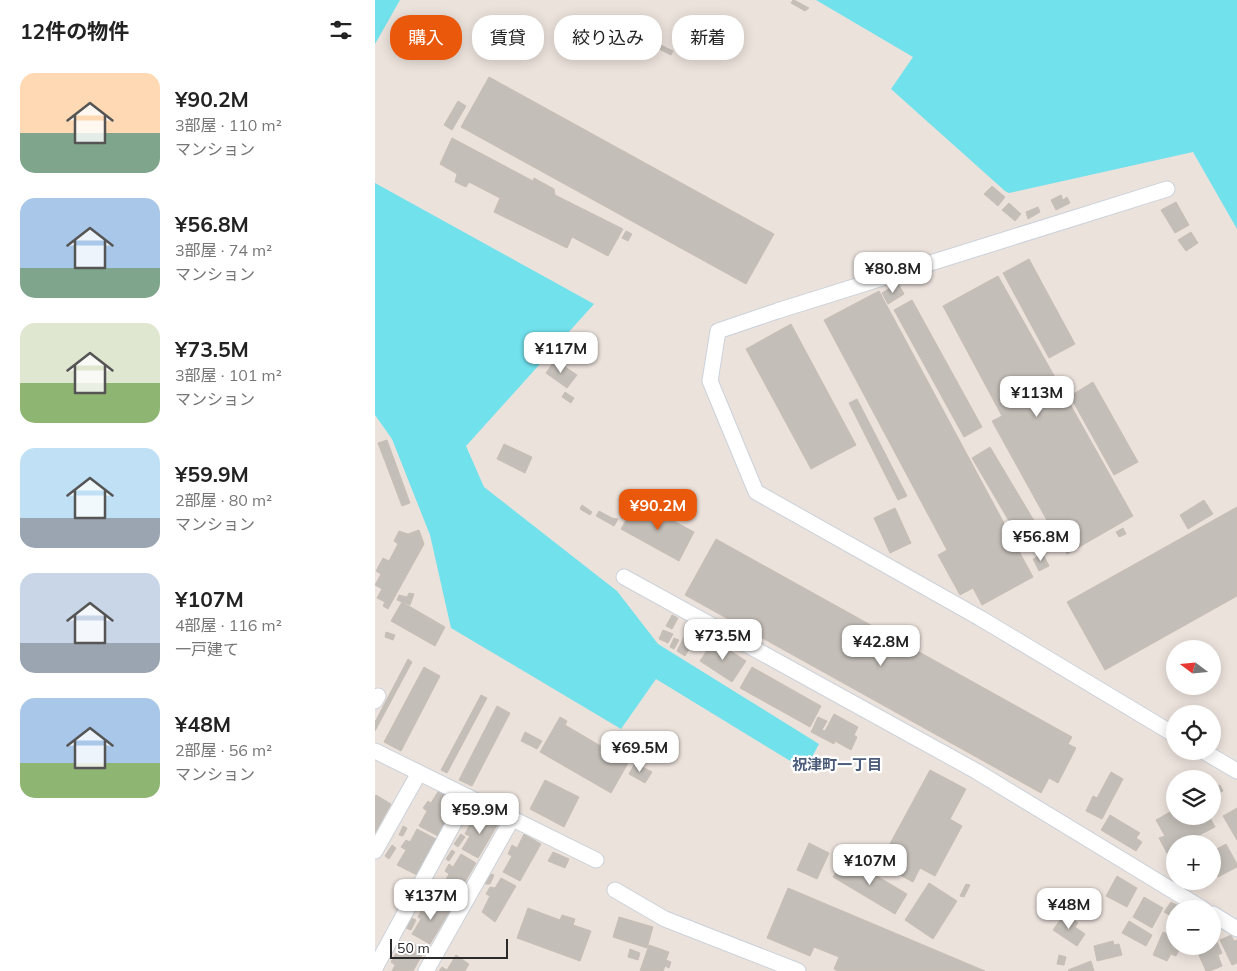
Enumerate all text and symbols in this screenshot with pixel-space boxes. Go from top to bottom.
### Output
chip: 購入 [390,15,462,60]
chip: 賃貸 [472,15,544,60]
chip: 絞り込み [554,15,662,60]
chip: 新着 [672,15,744,60]
icon: filters [327,16,355,44]
text: 12件の物件 [20,18,129,44]
text: ¥90.2M [175,86,249,112]
icon: home [60,93,120,153]
text: 3部屋 · 110 m² [175,115,282,135]
text: マンション [175,139,255,159]
text: ¥56.8M [175,211,249,237]
icon: home [60,218,120,278]
text: 3部屋 · 74 m² [175,240,272,260]
pin: ¥80.8M [852,252,934,294]
text: ¥80.8M [865,258,921,278]
text: マンション [175,264,255,284]
pin: ¥117M [526,332,596,374]
text: ¥73.5M [175,336,249,362]
text: ¥117M [535,338,587,358]
icon: home [60,343,120,403]
text: 3部屋 · 101 m² [175,365,282,385]
pin: ¥113M [1002,376,1072,418]
text: ¥113M [1011,382,1063,402]
text: マンション [175,389,255,409]
text: ¥59.9M [175,461,249,487]
icon: home [60,468,120,528]
pin: ¥90.2M [617,488,699,531]
text: 2部屋 · 80 m² [175,490,272,510]
text: ¥90.2M [630,495,686,515]
text: マンション [175,514,255,534]
pin: ¥56.8M [1000,520,1082,562]
text: ¥56.8M [1013,526,1069,546]
text: ¥107M [175,586,244,612]
icon: home [60,593,120,653]
text: 4部屋 · 116 m² [175,615,282,635]
pin: ¥73.5M [682,618,764,661]
pin: ¥42.8M [840,624,922,667]
text: ¥73.5M [695,625,751,645]
text: ¥42.8M [853,631,909,651]
text: 一戸建て [175,639,239,659]
north arrow [1166,640,1221,695]
map controls [1166,640,1221,955]
button: locate [1166,705,1221,760]
text: ¥48M [175,711,231,737]
icon: home [60,718,120,778]
pin: ¥69.5M [599,730,681,773]
text: ¥69.5M [612,737,668,757]
text: 2部屋 · 56 m² [175,740,272,760]
district label: 祝津町一丁目 [792,755,882,774]
text: マンション [175,764,255,784]
button: layers [1166,770,1221,825]
pin: ¥59.9M [439,792,521,835]
text: ¥59.9M [452,799,508,819]
button: + [1166,835,1221,890]
pin: ¥107M [835,844,905,886]
text: ¥107M [844,850,896,870]
pin: ¥137M [396,878,466,921]
text: ¥137M [405,885,457,905]
pin: ¥48M [1039,888,1099,930]
text: ¥48M [1048,894,1090,914]
button: − [1166,900,1221,955]
scale bar [390,936,507,959]
text: 50 m [397,939,430,957]

